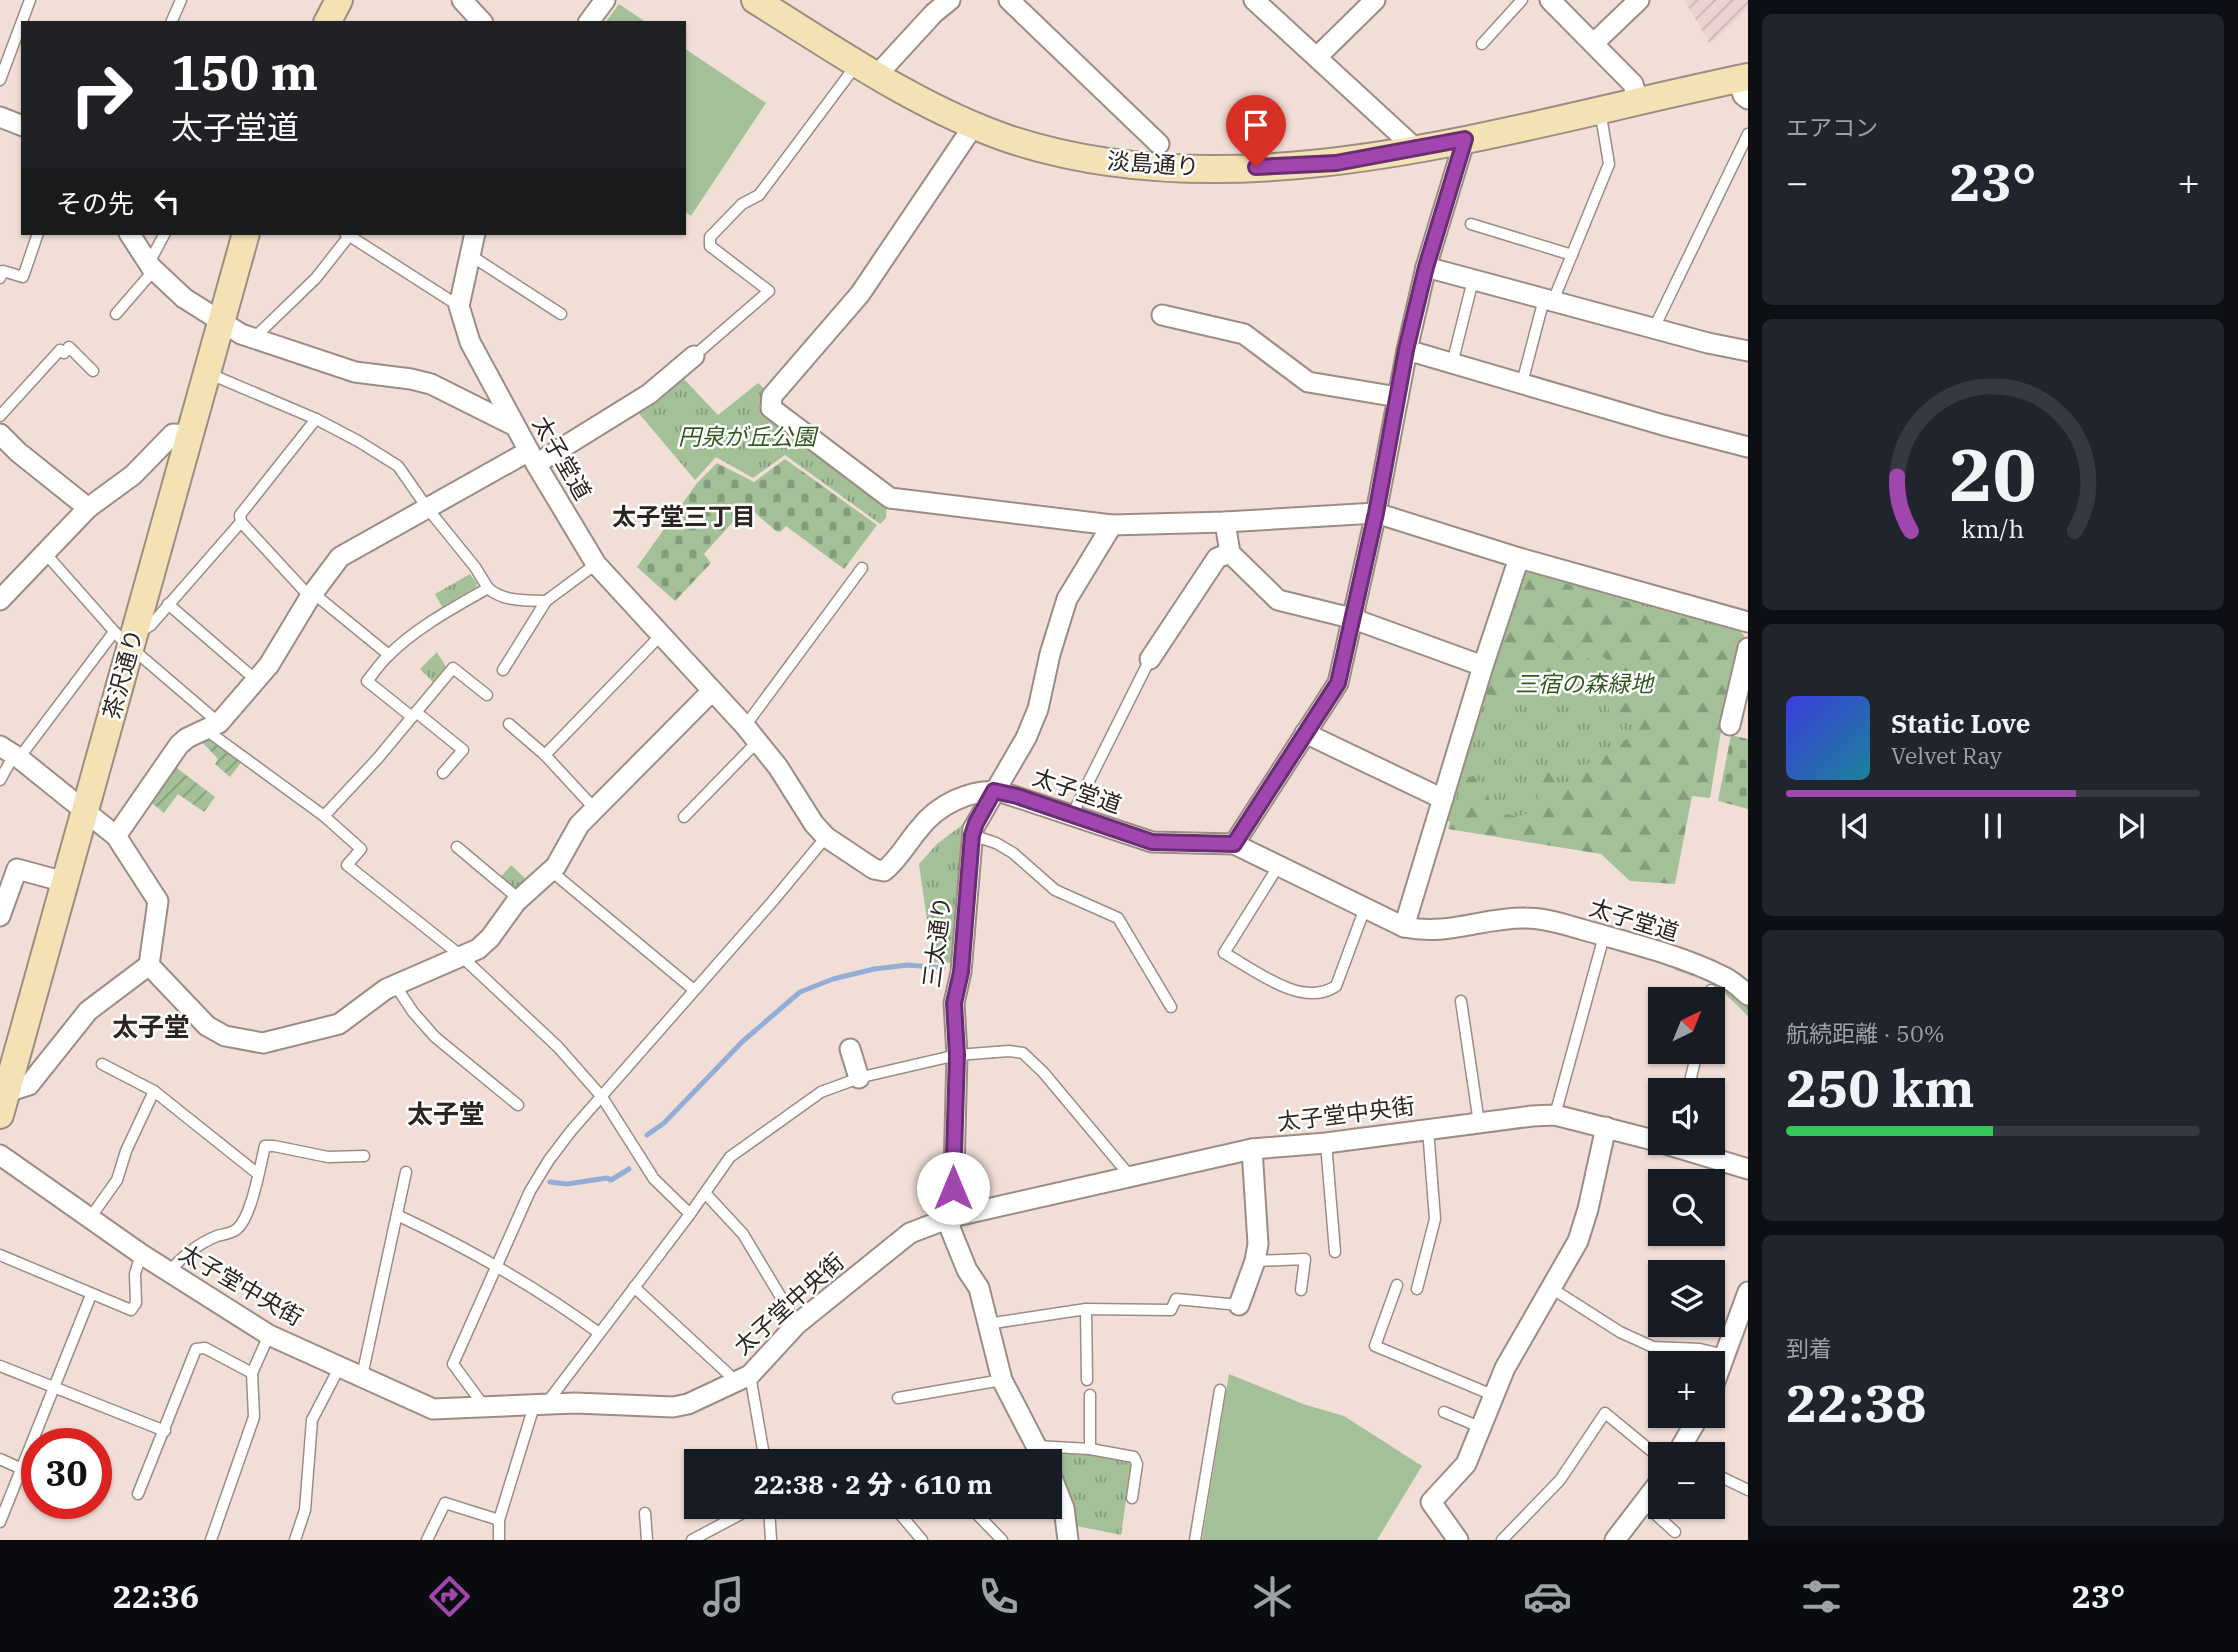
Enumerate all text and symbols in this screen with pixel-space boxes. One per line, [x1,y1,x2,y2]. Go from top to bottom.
text: 150 m [171,40,318,103]
icon: right [56,49,147,140]
pin [1226,95,1286,167]
text: 太子堂道 [171,106,299,148]
icon: arrive [1237,106,1275,144]
text: エアコン [1786,112,1878,142]
street label: 淡島通り [1106,145,1200,181]
text: 23° [1950,148,2036,215]
text: − [1786,157,1809,206]
text: + [2177,157,2200,206]
icon: left [148,182,186,220]
text: その先 [56,186,134,220]
street label: 太子堂道 [527,410,599,505]
park label: 円泉が丘公園 [678,421,819,451]
text: 20 [1949,426,2037,521]
district label: 太子堂三丁目 [612,500,756,532]
text: km/h [1961,512,2025,545]
street label: 茶沢通り [96,625,148,722]
park label: 三宿の森緑地 [1515,668,1655,698]
text: Static Love [1891,706,2030,740]
text: Velvet Ray [1891,740,2002,770]
street label: 太子堂道 [1029,761,1126,819]
icon: previous [1836,807,1874,845]
icon: pause [1974,807,2012,845]
icon: next [2112,807,2150,845]
street label: 太子堂道 [1586,891,1683,947]
street label: 三太通り [916,894,957,989]
north arrow [1648,987,1726,1064]
map controls [1648,987,1725,1519]
district label: 太子堂 [112,1009,190,1043]
text: 航続距離 · 50% [1786,1018,1945,1048]
text: 250 km [1786,1054,1975,1121]
button: sound [1648,1078,1725,1155]
street label: 太子堂中央街 [1276,1090,1416,1136]
district label: 太子堂 [407,1096,485,1130]
position arrow [916,1151,990,1225]
button: search [1648,1169,1725,1246]
street label: 太子堂中央街 [174,1237,309,1332]
street label: 太子堂中央街 [727,1246,850,1361]
button: layers [1648,1260,1725,1337]
text: 到着 [1786,1333,1832,1363]
button: + [1648,1351,1725,1428]
text: 22:38 [1786,1369,1927,1436]
speed limit sign: 30 [21,1428,112,1519]
button: − [1648,1442,1725,1519]
text: 22:38 · 2 分 · 610 m [754,1467,992,1501]
icon: directions [425,1572,474,1621]
icon: music [699,1572,748,1621]
icon: phone [974,1572,1023,1621]
icon: climate [1248,1572,1297,1621]
icon: car [1523,1572,1572,1621]
icon: filters [1797,1572,1846,1621]
text: 22:36 [113,1575,199,1617]
text: 23° [2072,1575,2125,1617]

